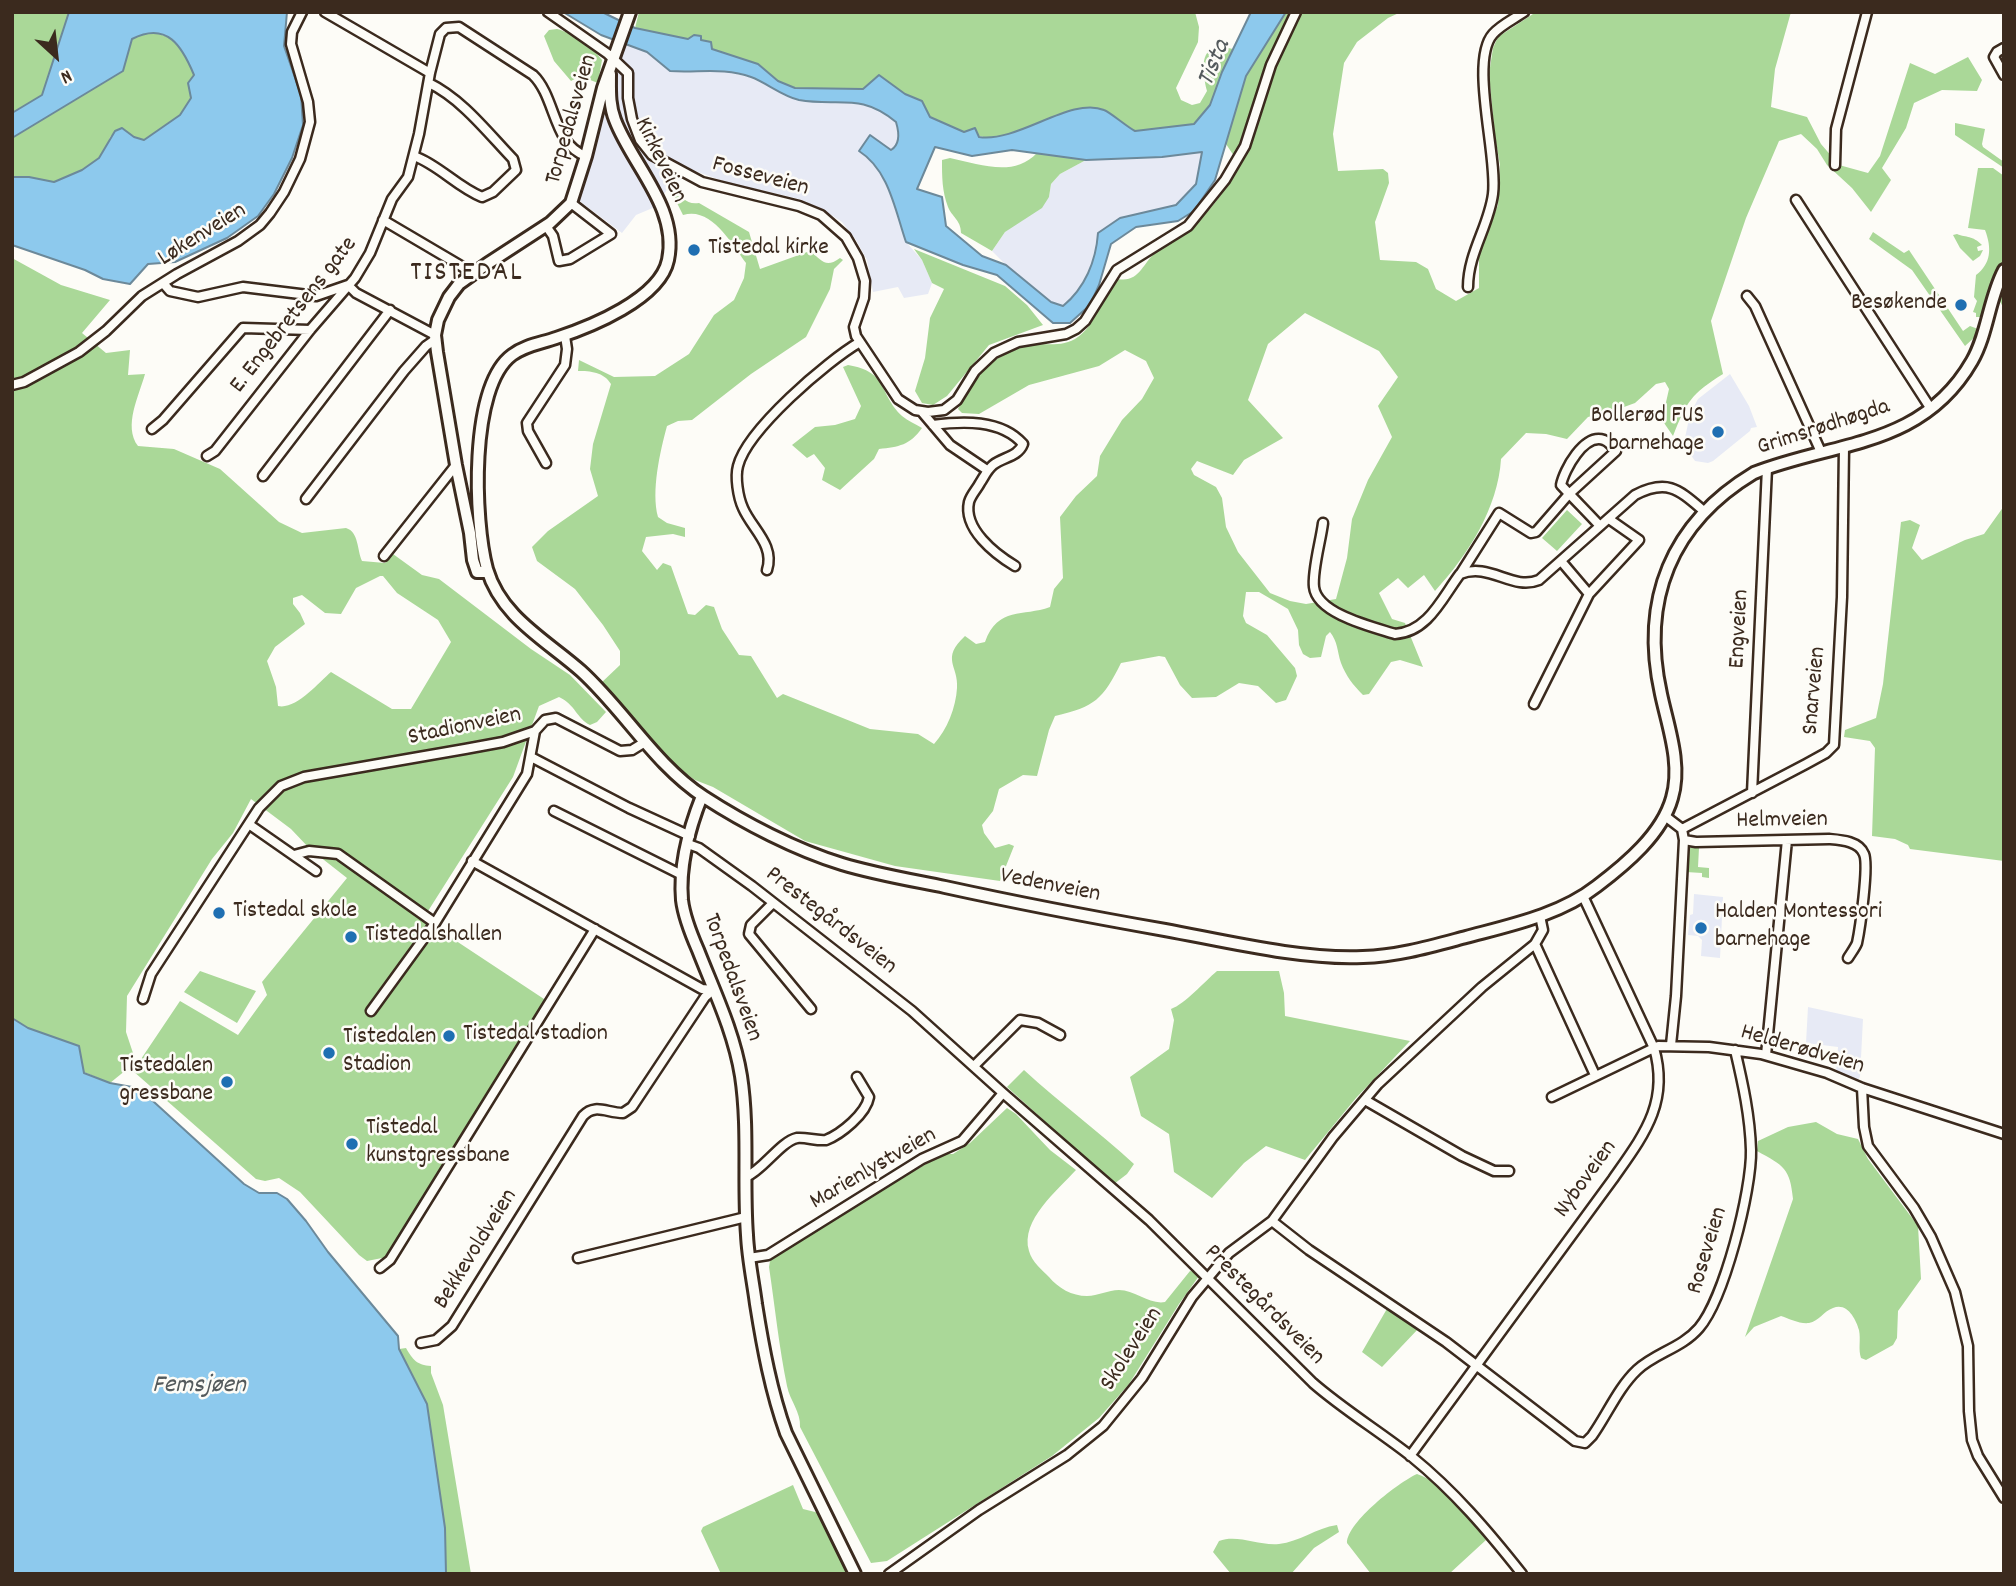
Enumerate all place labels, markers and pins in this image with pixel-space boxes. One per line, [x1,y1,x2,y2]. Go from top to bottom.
place label: Tistedal kirke [708,236,829,264]
marker: Tistedal kirke [686,242,702,258]
place label: Besøkende [1851,291,1947,319]
marker: Besøkende [1953,297,1969,313]
place label: Bollerød FUS barnehage [1591,404,1704,460]
marker: Bollerød FUS barnehage [1710,424,1726,440]
place label: Tistedal skole [233,899,357,927]
place label: Halden Montessori barnehage [1715,900,1882,956]
marker: Tistedal skole [211,905,227,921]
marker: Halden Montessori barnehage [1693,920,1709,936]
place label: Tistedalshallen [365,923,502,951]
marker: Tistedalshallen [343,929,359,945]
place label: Tistedal stadion [463,1022,608,1050]
place label: Tistedalen Stadion [343,1025,436,1081]
marker: Tistedal stadion [441,1028,457,1044]
marker: Tistedalen Stadion [321,1045,337,1061]
place label: Tistedalen gressbane [120,1054,213,1110]
marker: Tistedalen gressbane [219,1074,235,1090]
place label: Tistedal kunstgressbane [366,1116,510,1172]
marker: Tistedal kunstgressbane [344,1136,360,1152]

